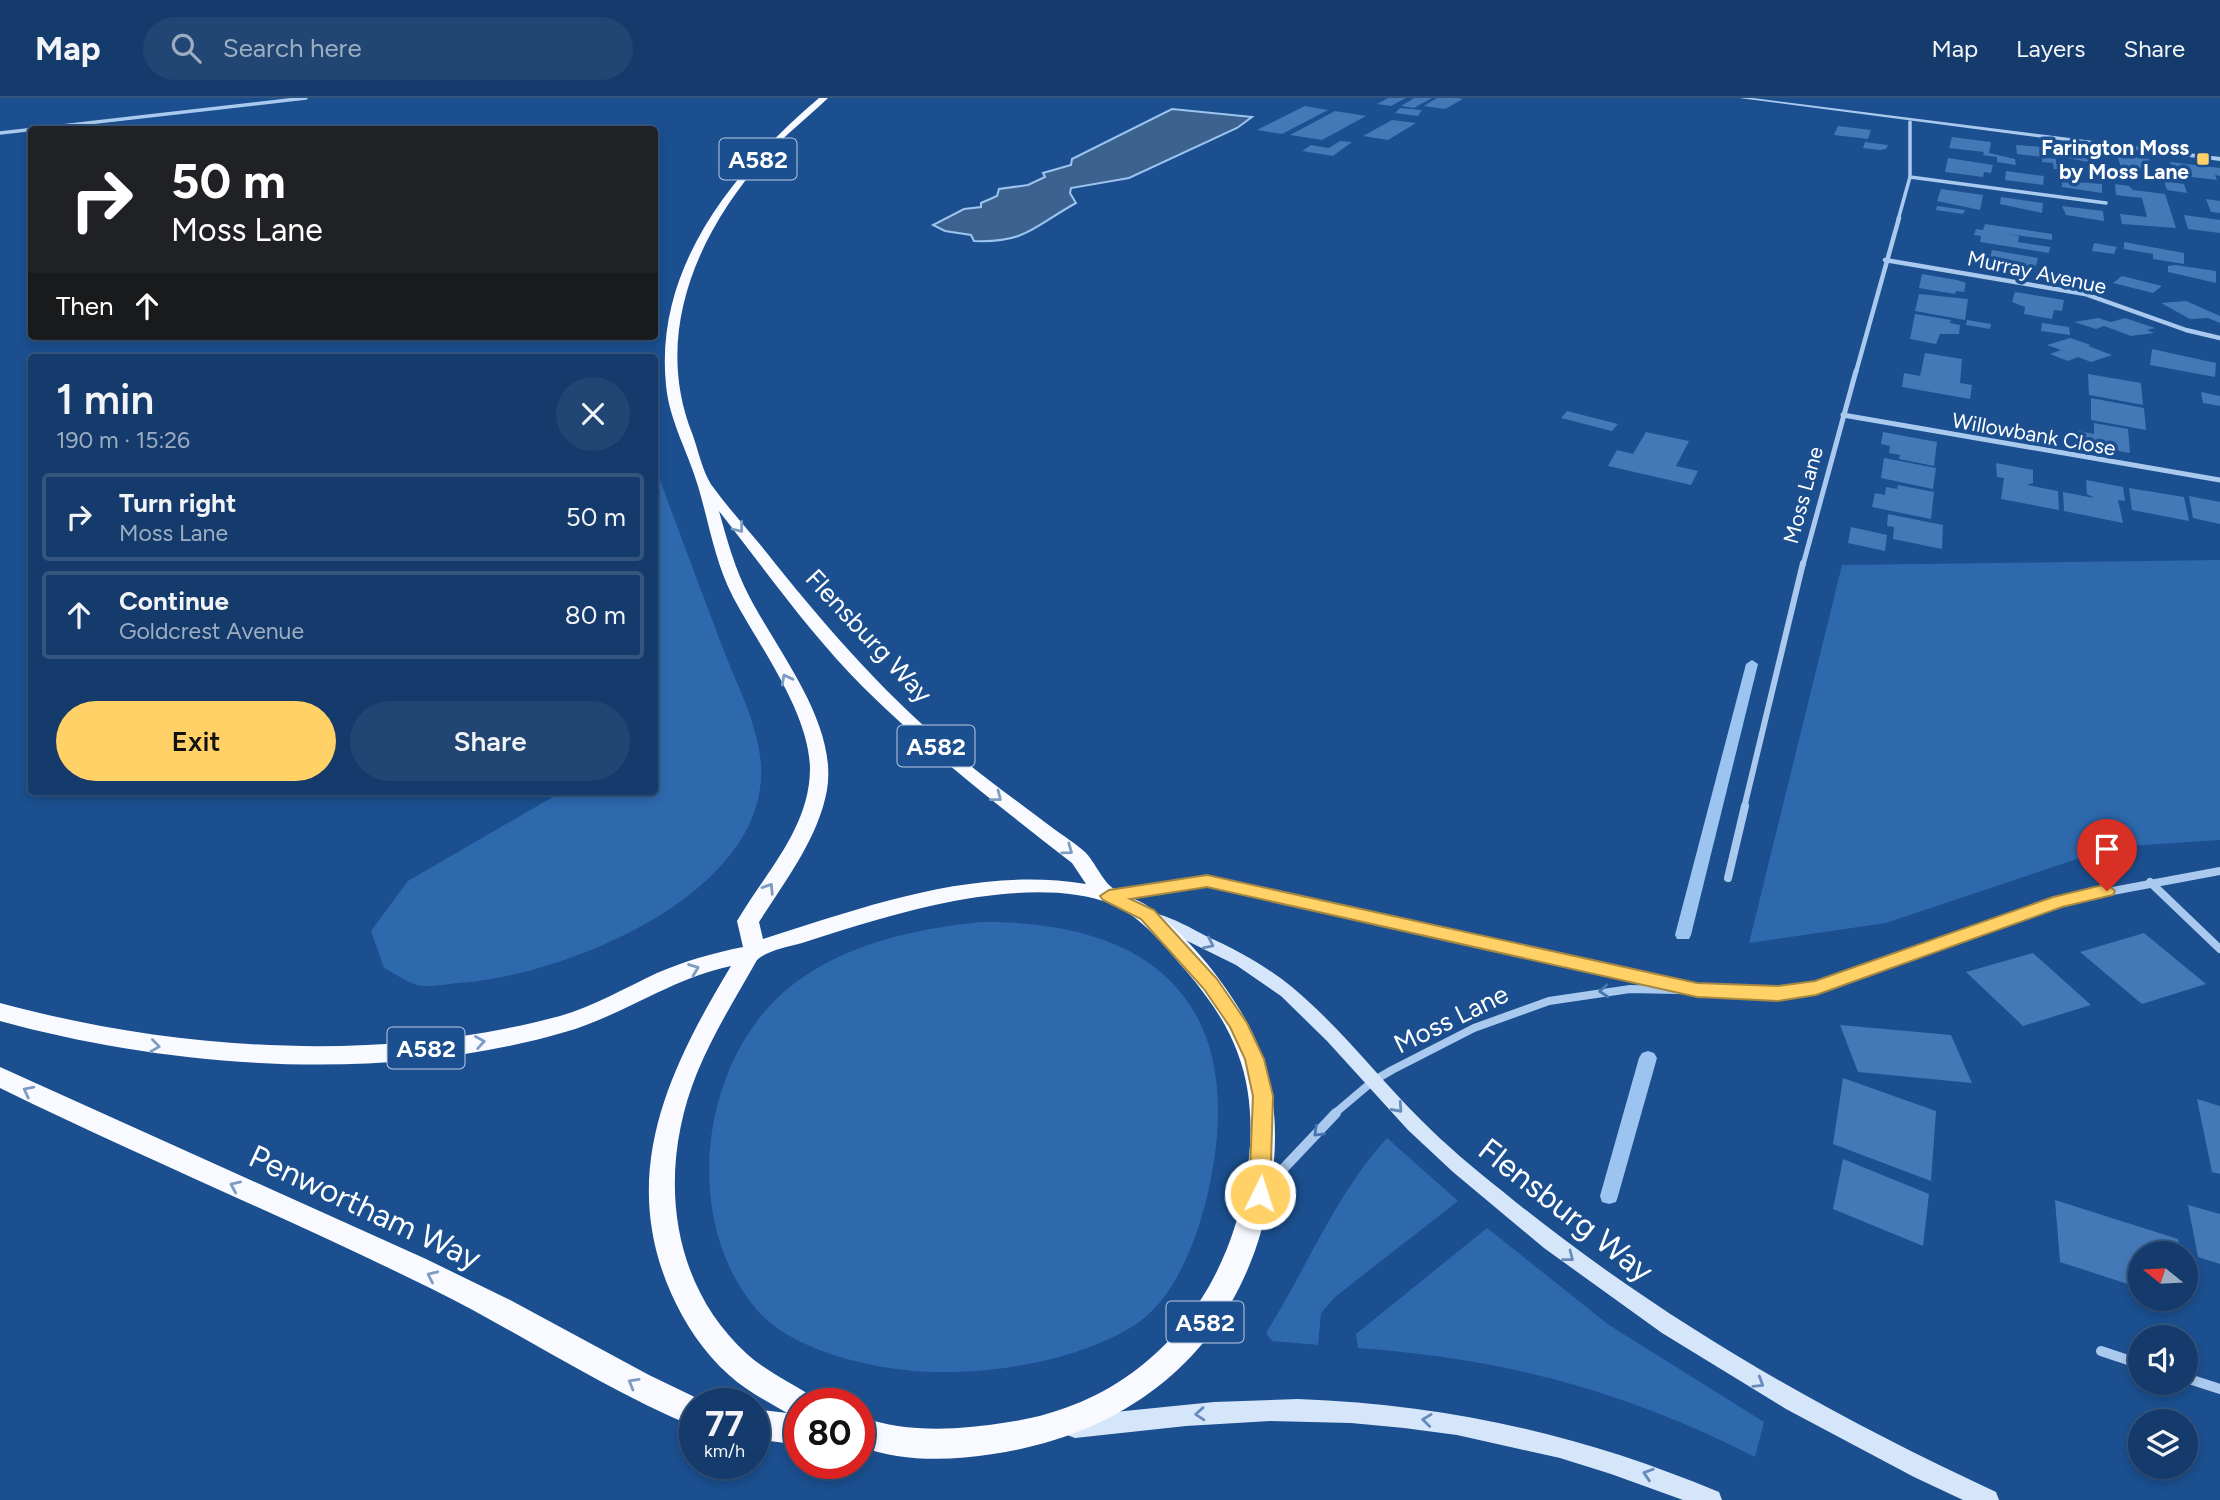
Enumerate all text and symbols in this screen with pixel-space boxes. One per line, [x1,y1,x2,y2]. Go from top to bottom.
search box [143,17,633,80]
text: Map [35,29,101,68]
icon: search [167,29,205,67]
text: Search here [223,32,362,64]
text: Map [1931,34,1978,63]
text: Layers [2016,34,2085,63]
text: Share [2123,34,2185,63]
place label: Farington Moss by Moss Lane [2041,135,2189,184]
road number: A582 [720,138,796,180]
text: 50 m [171,151,286,210]
marker: Farington Moss by Moss Lane [2195,151,2211,167]
icon: right [56,154,147,245]
text: Moss Lane [171,211,323,249]
street label: Murray Avenue [1965,245,2109,299]
icon: ahead [128,287,166,325]
text: Then [56,290,114,322]
text: 1 min [56,374,154,425]
button: close [556,377,630,451]
street label: Willowbank Close [1950,407,2118,461]
text: 190 m · 15:26 [56,426,190,454]
street label: Moss Lane [1778,444,1828,546]
text: Turn right [119,487,236,519]
icon: right [60,498,98,536]
text: 50 m [566,501,626,533]
text: Moss Lane [119,519,228,547]
one-way arrow [731,521,744,533]
street label: Flensburg Way [799,562,939,710]
text: Continue [119,585,229,617]
icon: ahead [60,596,98,634]
text: 80 m [565,599,626,631]
text: Goldcrest Avenue [119,617,304,645]
one-way arrow [780,674,794,686]
button: Exit [56,701,336,781]
button: Share [350,701,630,781]
road number: A582 [898,726,974,766]
one-way arrow [989,789,1002,802]
pin [2077,819,2137,891]
icon: arrive [2088,830,2126,868]
one-way arrow [1060,842,1073,854]
one-way arrow [761,883,773,896]
one-way arrow [1202,936,1214,950]
one-way arrow [687,963,699,977]
street label: Moss Lane [1389,978,1513,1060]
one-way arrow [1598,983,1609,998]
road number: A582 [388,1028,464,1068]
one-way arrow [474,1035,486,1050]
one-way arrow [149,1038,161,1053]
one-way arrow [23,1086,35,1100]
one-way arrow [1390,1099,1402,1112]
one-way arrow [1313,1123,1326,1136]
street label: Flensburg Way [1471,1130,1661,1290]
street label: Penwortham Way [243,1137,487,1277]
position arrow [1223,1157,1297,1231]
one-way arrow [230,1180,242,1194]
north arrow [2128,1241,2198,1311]
map controls [2128,1241,2198,1479]
one-way arrow [1561,1249,1574,1261]
one-way arrow [427,1270,439,1284]
road number: A582 [1166,1302,1244,1342]
button: sound [2128,1325,2198,1395]
one-way arrow [1751,1374,1764,1387]
one-way arrow [628,1378,641,1391]
speed limit sign: 80 [784,1388,875,1479]
text: 77 [705,1403,744,1445]
one-way arrow [1195,1406,1206,1421]
button: layers [2128,1409,2198,1479]
one-way arrow [1421,1412,1433,1427]
text: km/h [704,1440,745,1462]
one-way arrow [1642,1468,1654,1482]

